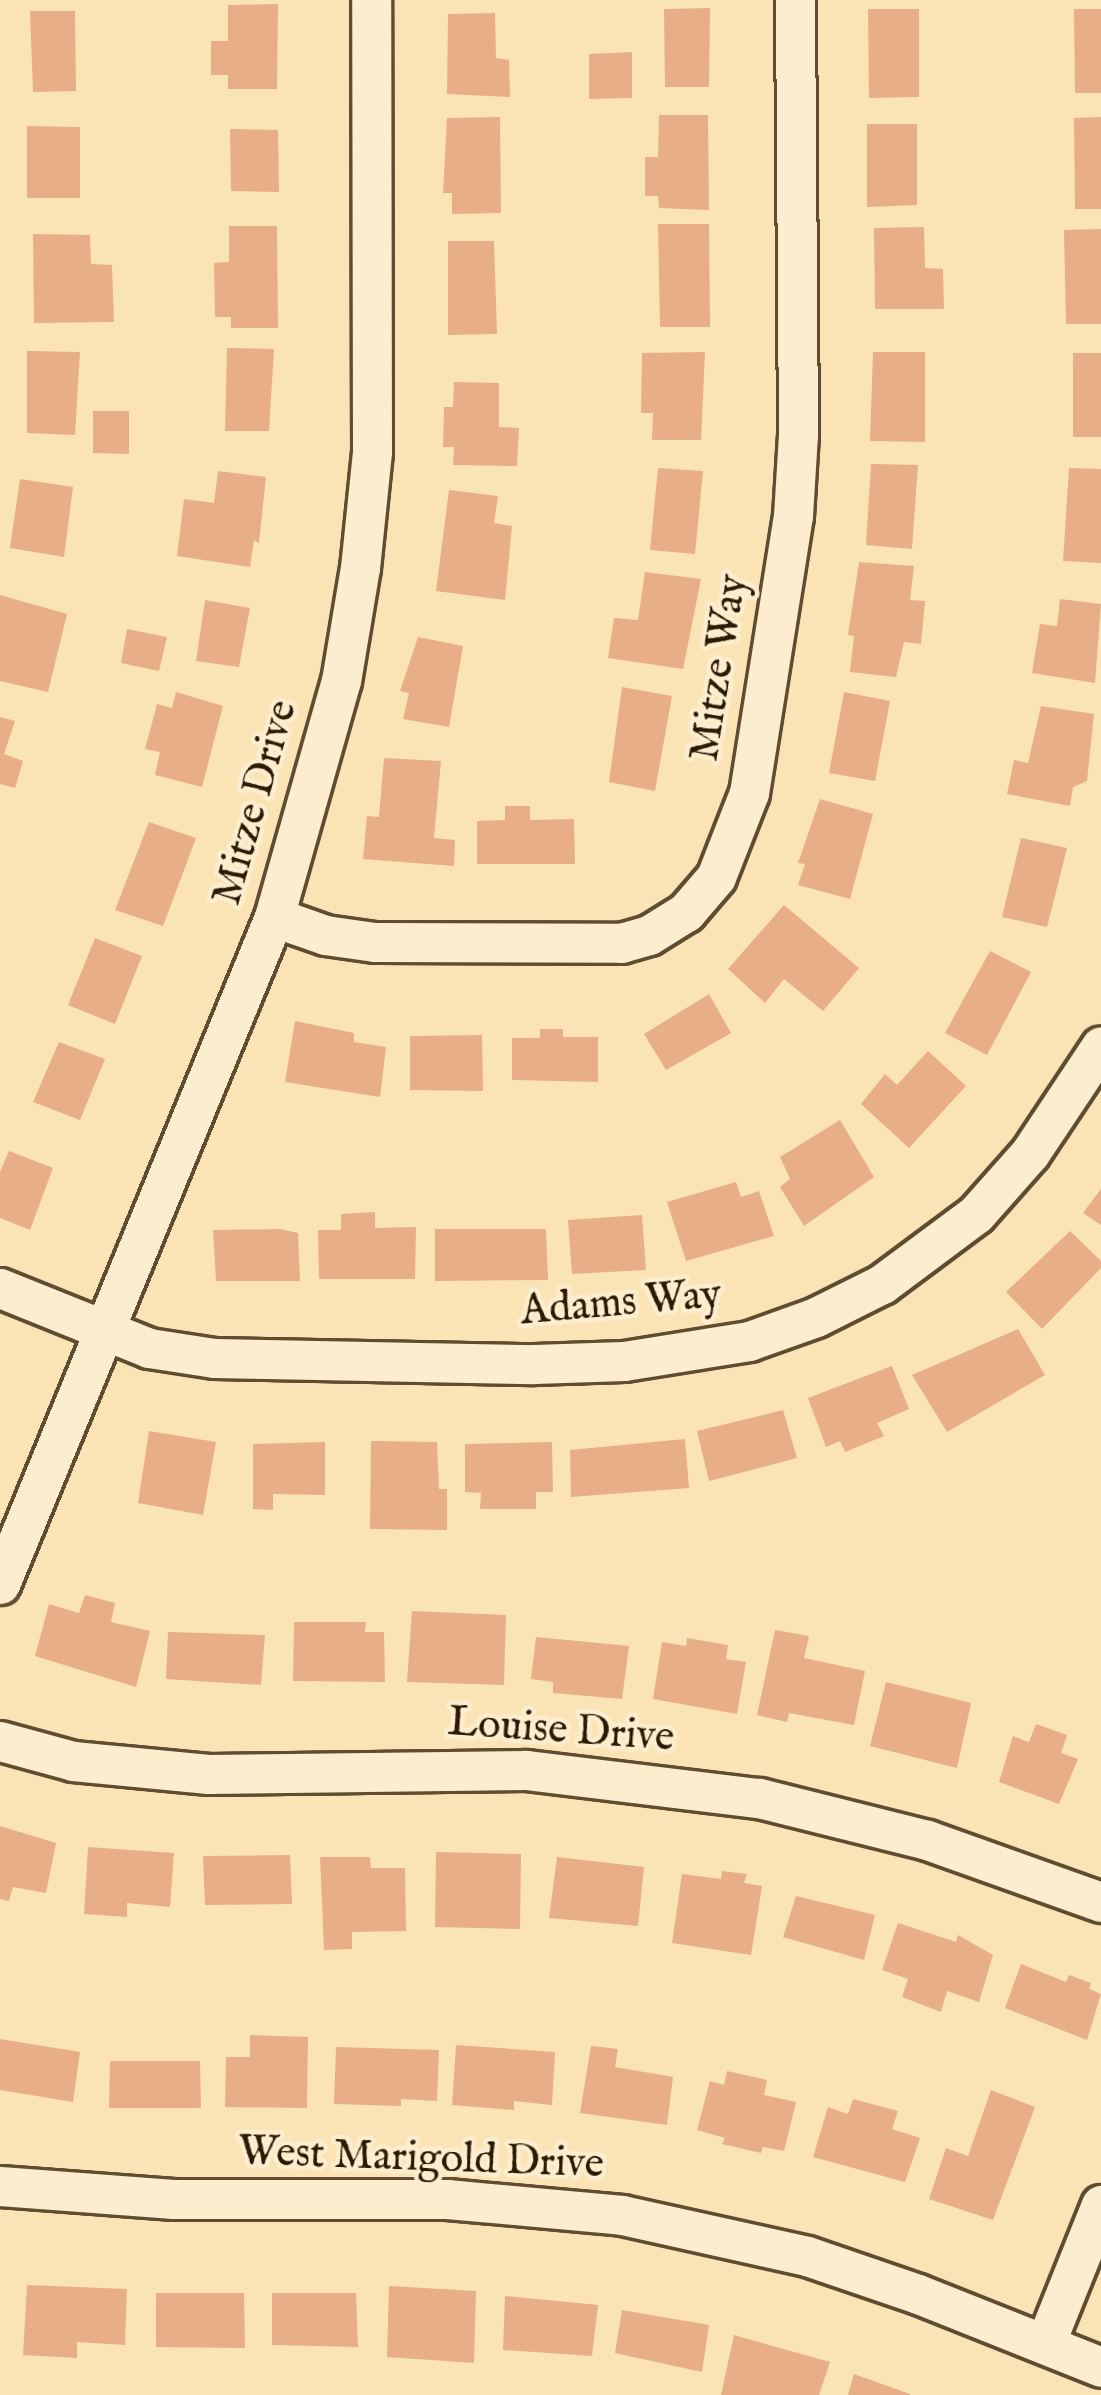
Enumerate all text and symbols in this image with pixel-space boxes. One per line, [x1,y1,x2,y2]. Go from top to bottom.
street label: Mitze Way [680,571,760,765]
street label: Mitze Drive [203,695,309,911]
street label: Adams Way [519,1270,723,1338]
street label: Louise Drive [446,1698,676,1764]
street label: West Marigold Drive [237,2127,605,2191]

